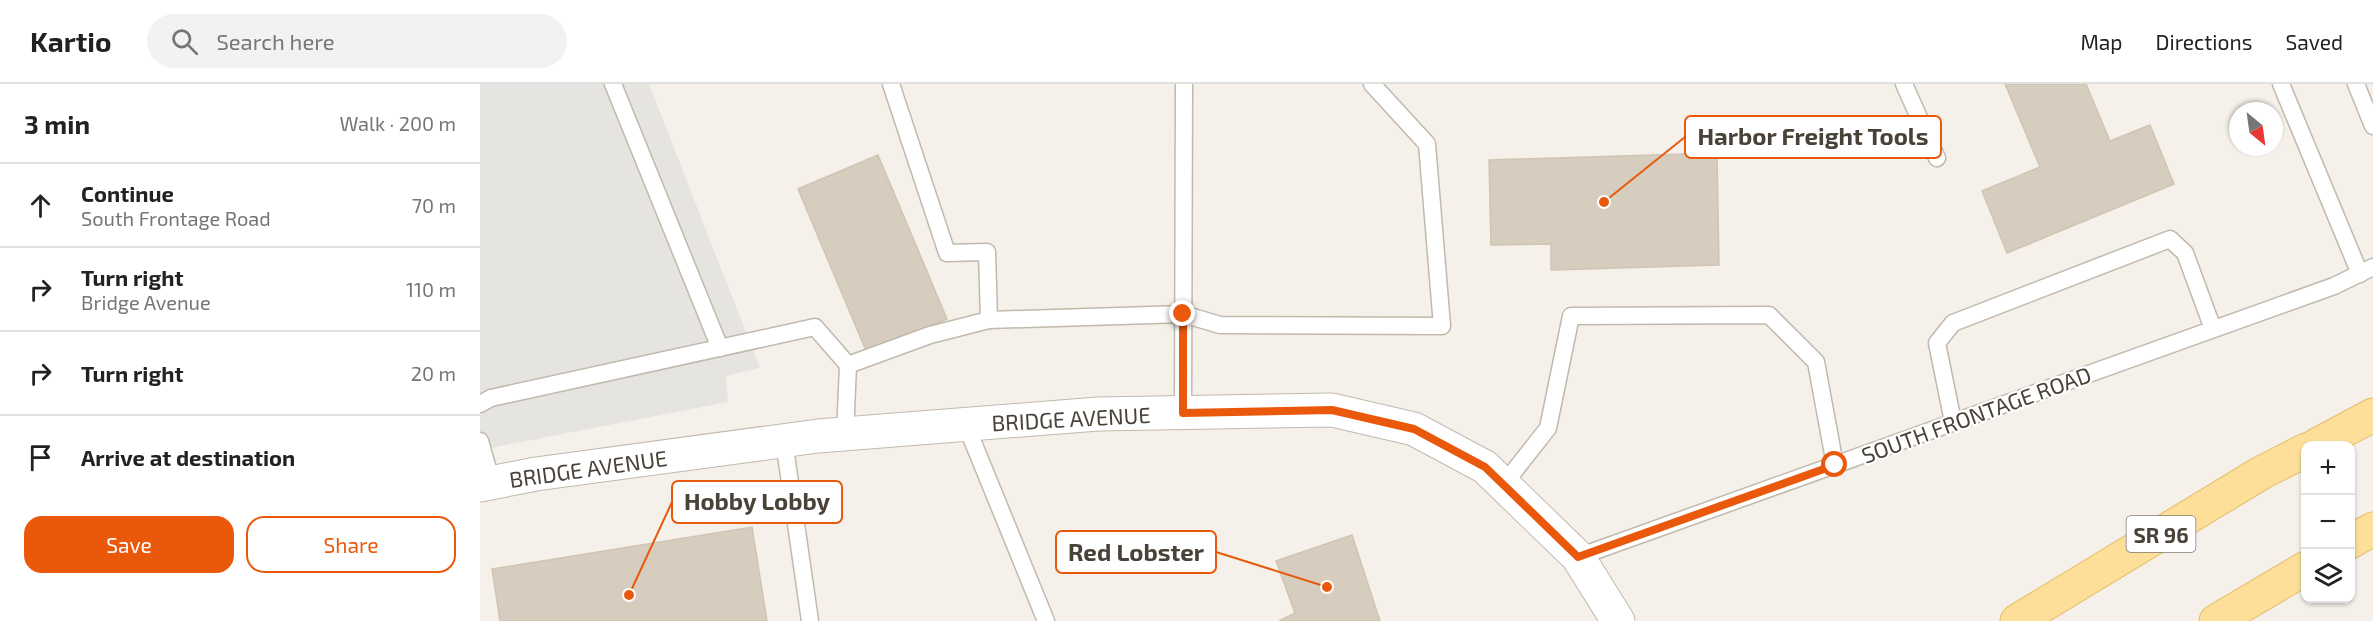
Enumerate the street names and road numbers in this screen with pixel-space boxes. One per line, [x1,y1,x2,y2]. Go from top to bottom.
street label: SOUTH FRONTAGE ROAD [1858,360,2094,468]
street label: BRIDGE AVENUE [991,401,1151,435]
street label: BRIDGE AVENUE [507,444,669,492]
road number: SR 96 [2126,516,2196,552]

